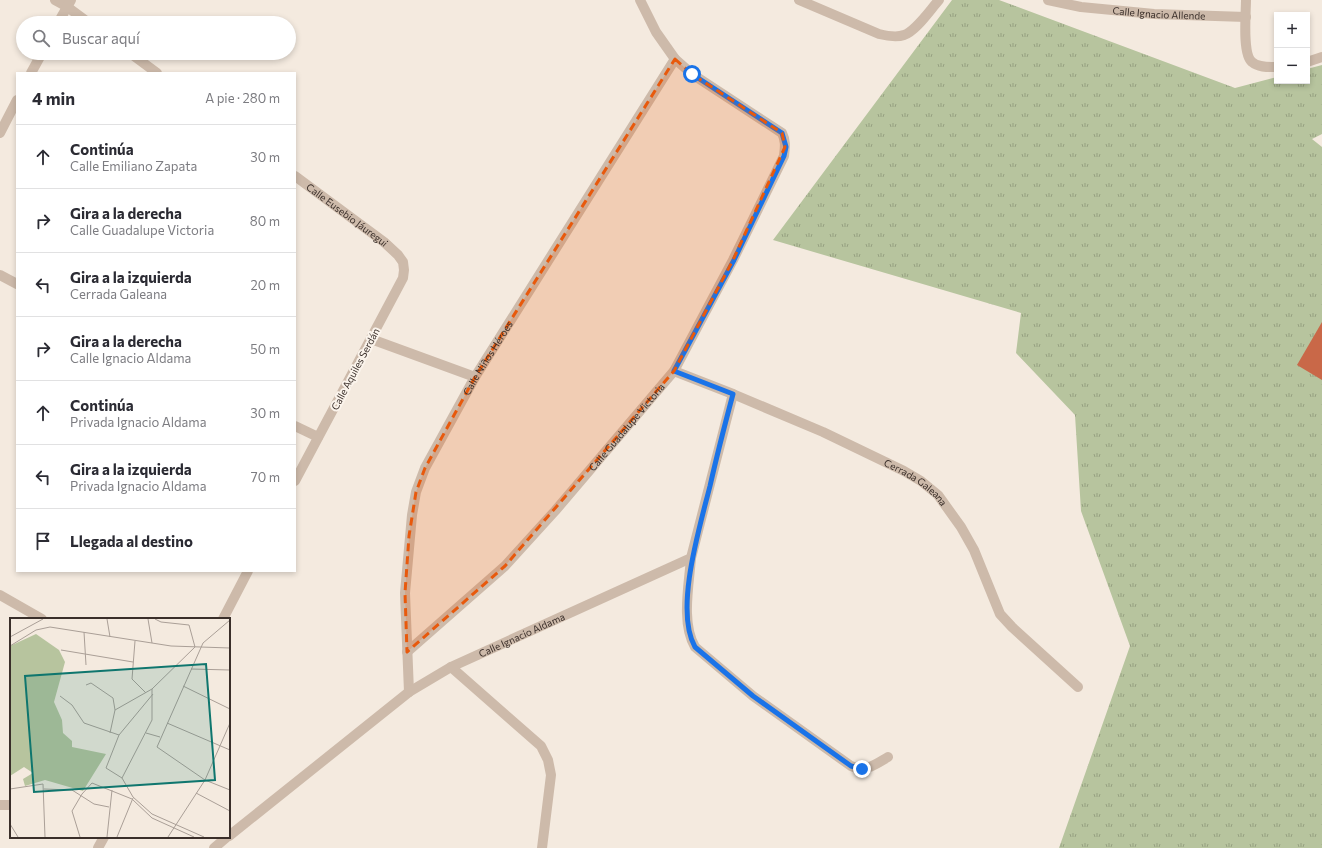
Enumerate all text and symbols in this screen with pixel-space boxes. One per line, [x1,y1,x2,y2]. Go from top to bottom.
street label: Calle Ignacio Allende [1112,4,1206,22]
map controls [1274,12,1310,84]
button: + [1274,12,1310,48]
search box [16,16,296,60]
icon: search [30,27,52,49]
text: Buscar aquí [62,29,140,47]
button: − [1274,48,1310,84]
route start [683,65,701,83]
text: 4 min [32,88,75,109]
text: A pie · 280 m [205,90,280,106]
text: Continúa [70,140,134,158]
icon: ahead [32,146,54,168]
text: 30 m [250,149,280,165]
text: Calle Emiliano Zapata [70,158,197,174]
street label: Calle Eusebio Jáuregui [304,181,391,249]
text: Gira a la derecha [70,204,182,222]
icon: right [32,210,54,232]
text: 80 m [250,213,280,229]
text: Calle Guadalupe Victoria [70,222,214,238]
text: Gira a la izquierda [70,268,192,286]
icon: left [32,274,54,296]
text: 20 m [251,277,280,293]
text: Cerrada Galeana [70,286,167,302]
street label: Calle Niños Héroes [460,318,515,397]
street label: Calle Aquiles Serdán [328,326,382,412]
text: Gira a la derecha [70,332,182,350]
icon: right [32,338,54,360]
text: 50 m [250,341,280,357]
text: Calle Ignacio Aldama [70,350,191,366]
street label: Calle Guadalupe Victoria [586,381,667,473]
text: Continúa [70,396,134,414]
icon: ahead [32,402,54,424]
text: 30 m [250,405,280,421]
text: Privada Ignacio Aldama [70,414,207,430]
street label: Cerrada Galeana [882,456,950,508]
text: Gira a la izquierda [70,460,192,478]
icon: left [32,466,54,488]
text: 70 m [251,469,280,485]
text: Privada Ignacio Aldama [70,478,207,494]
icon: arrive [32,530,54,552]
text: Llegada al destino [70,532,193,550]
street label: Calle Ignacio Aldama [477,610,567,660]
inset map [10,618,230,838]
route end [853,760,871,778]

